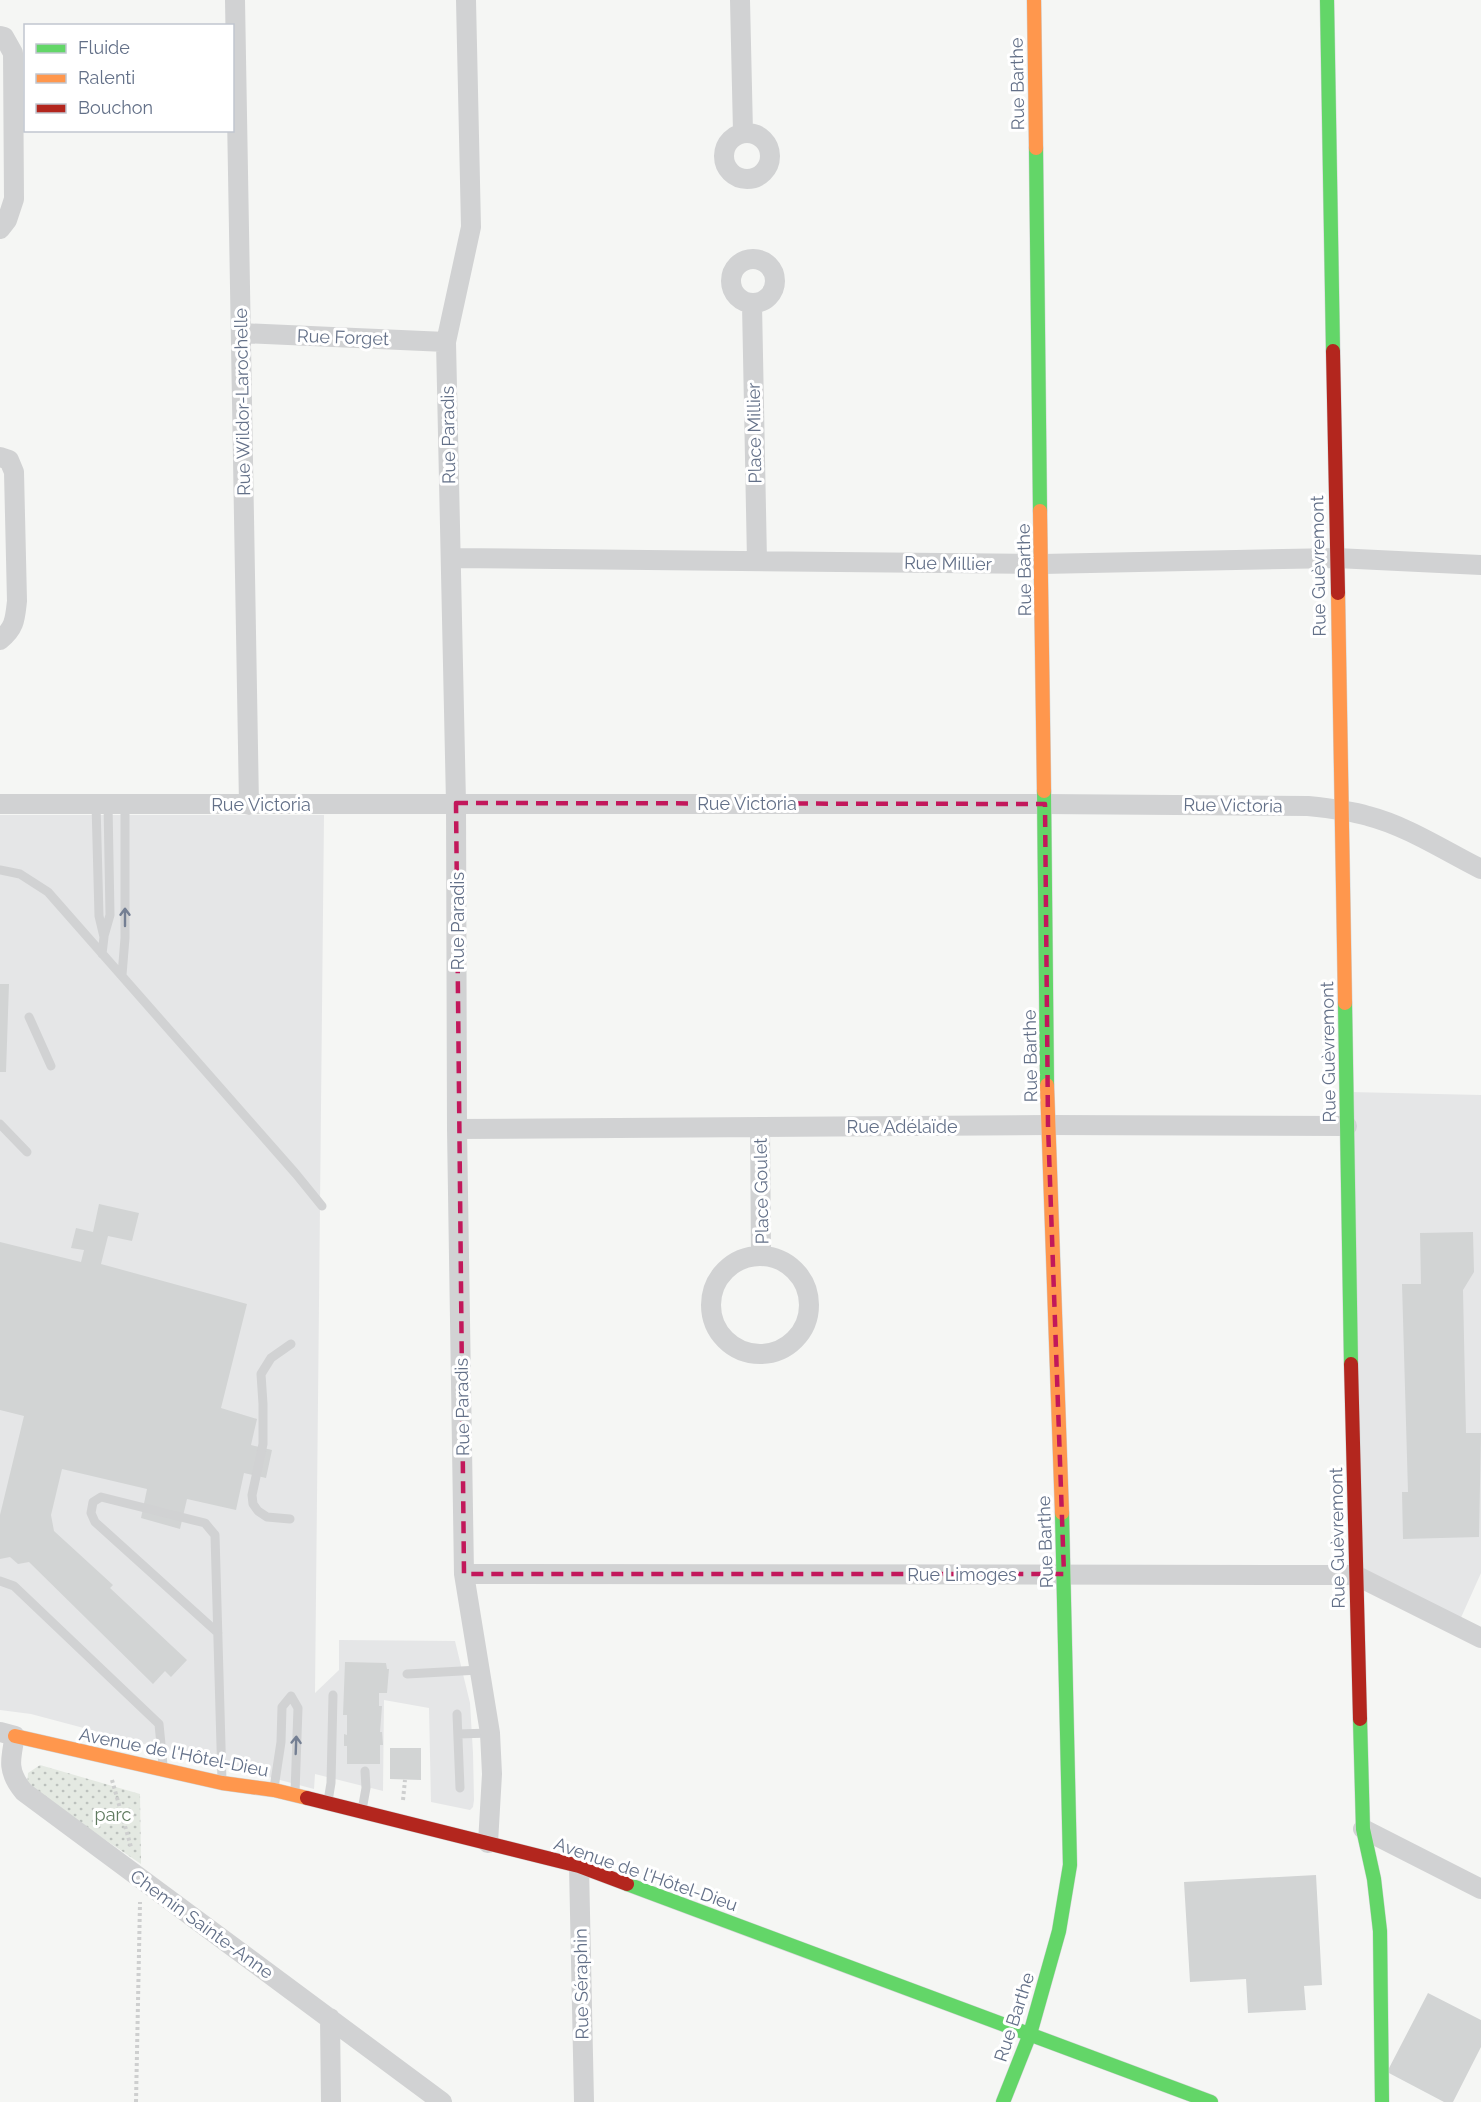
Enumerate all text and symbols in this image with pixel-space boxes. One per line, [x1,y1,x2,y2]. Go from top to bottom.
legend [24,24,234,132]
text: Fluide [78,37,130,58]
street label: Rue Barthe [1006,37,1028,131]
text: Ralenti [78,67,135,88]
text: Bouchon [78,97,153,118]
street label: Rue Wildor-Larochelle [230,307,254,496]
street label: Rue Forget [297,325,389,349]
street label: Place Millier [743,382,765,484]
street label: Rue Paradis [437,385,459,484]
street label: Rue Guèvremont [1306,495,1330,637]
street label: Rue Barthe [1013,523,1035,617]
street label: Rue Millier [904,552,993,574]
street label: Rue Victoria [697,793,797,814]
street label: Rue Victoria [211,794,311,815]
street label: Rue Victoria [1183,794,1283,816]
street label: Rue Paradis [447,872,468,970]
one-way arrow [119,908,131,928]
street label: Rue Guèvremont [1316,981,1340,1123]
street label: Rue Barthe [1019,1009,1041,1103]
street label: Rue Adélaïde [847,1116,958,1137]
street label: Place Goulet [750,1138,772,1244]
street label: Rue Paradis [451,1357,473,1456]
street label: Rue Guèvremont [1325,1467,1349,1609]
street label: Rue Barthe [1033,1495,1057,1589]
street label: Rue Limoges [907,1564,1017,1585]
street label: Avenue de l'Hôtel-Dieu [77,1723,271,1781]
one-way arrow [291,1735,302,1755]
park label: parc [95,1804,132,1825]
street label: Avenue de l'Hôtel-Dieu [552,1833,740,1915]
street label: Chemin Sainte-Anne [126,1865,278,1983]
street label: Rue Séraphin [570,1928,592,2040]
street label: Rue Barthe [990,1969,1038,2064]

